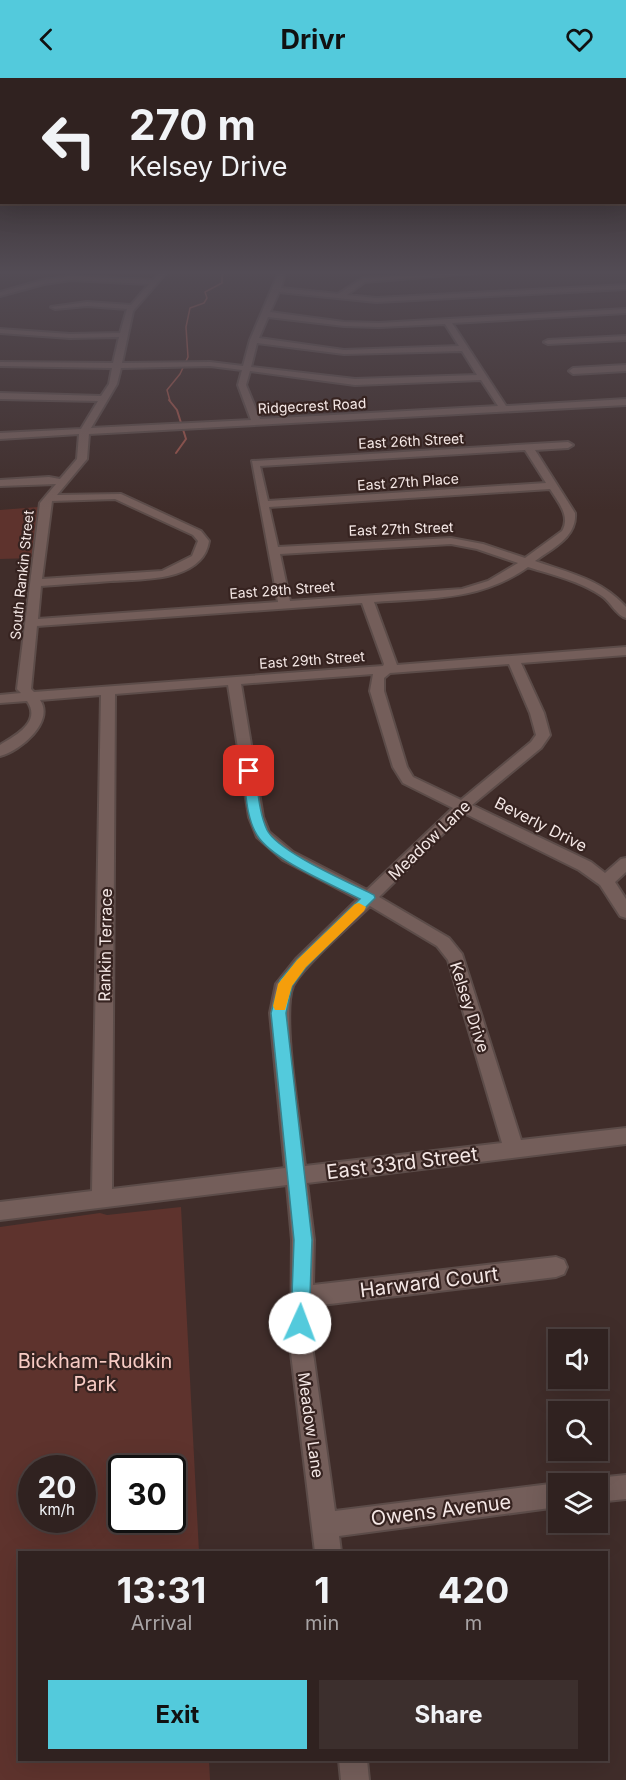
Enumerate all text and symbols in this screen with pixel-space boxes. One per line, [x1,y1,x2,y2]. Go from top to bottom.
icon: back [30,23,63,56]
text: Drivr [280,23,346,56]
icon: heart [563,23,596,56]
text: 270 m [129,99,256,150]
icon: left [30,102,108,180]
text: Kelsey Drive [129,150,288,183]
street label: Ridgecrest Road [257,394,367,417]
street label: East 26th Street [358,429,465,452]
street label: East 27th Place [357,469,459,494]
street label: South Rankin Street [6,509,37,641]
street label: East 27th Street [348,518,454,539]
street label: East 28th Street [229,577,336,602]
street label: East 29th Street [259,647,366,672]
pin [223,745,274,796]
icon: arrive [232,754,265,787]
street label: Beverly Drive [491,792,591,856]
street label: Meadow Lane [384,796,474,884]
street label: Rankin Terrace [94,888,116,1002]
street label: Kelsey Drive [446,959,494,1055]
street label: East 33rd Street [325,1142,479,1184]
street label: Harward Court [358,1262,500,1302]
position arrow [268,1291,332,1355]
map controls [548,1329,608,1533]
button: sound [548,1329,608,1389]
park label: Bickham-Rudkin Park [18,1349,172,1396]
street label: Meadow Lane [294,1371,328,1479]
button: search [548,1401,608,1461]
speed limit sign: 30 [108,1455,186,1533]
text: 20 [37,1469,77,1505]
button: layers [548,1473,608,1533]
street label: Owens Avenue [369,1489,513,1531]
text: km/h [39,1500,75,1519]
text: 13:31 [117,1568,206,1612]
text: 1 [314,1568,330,1612]
text: 420 [438,1568,509,1612]
text: Arrival [131,1611,192,1635]
text: min [305,1611,339,1635]
text: m [465,1611,482,1635]
button: Exit [48,1680,307,1749]
button: Share [319,1680,578,1749]

